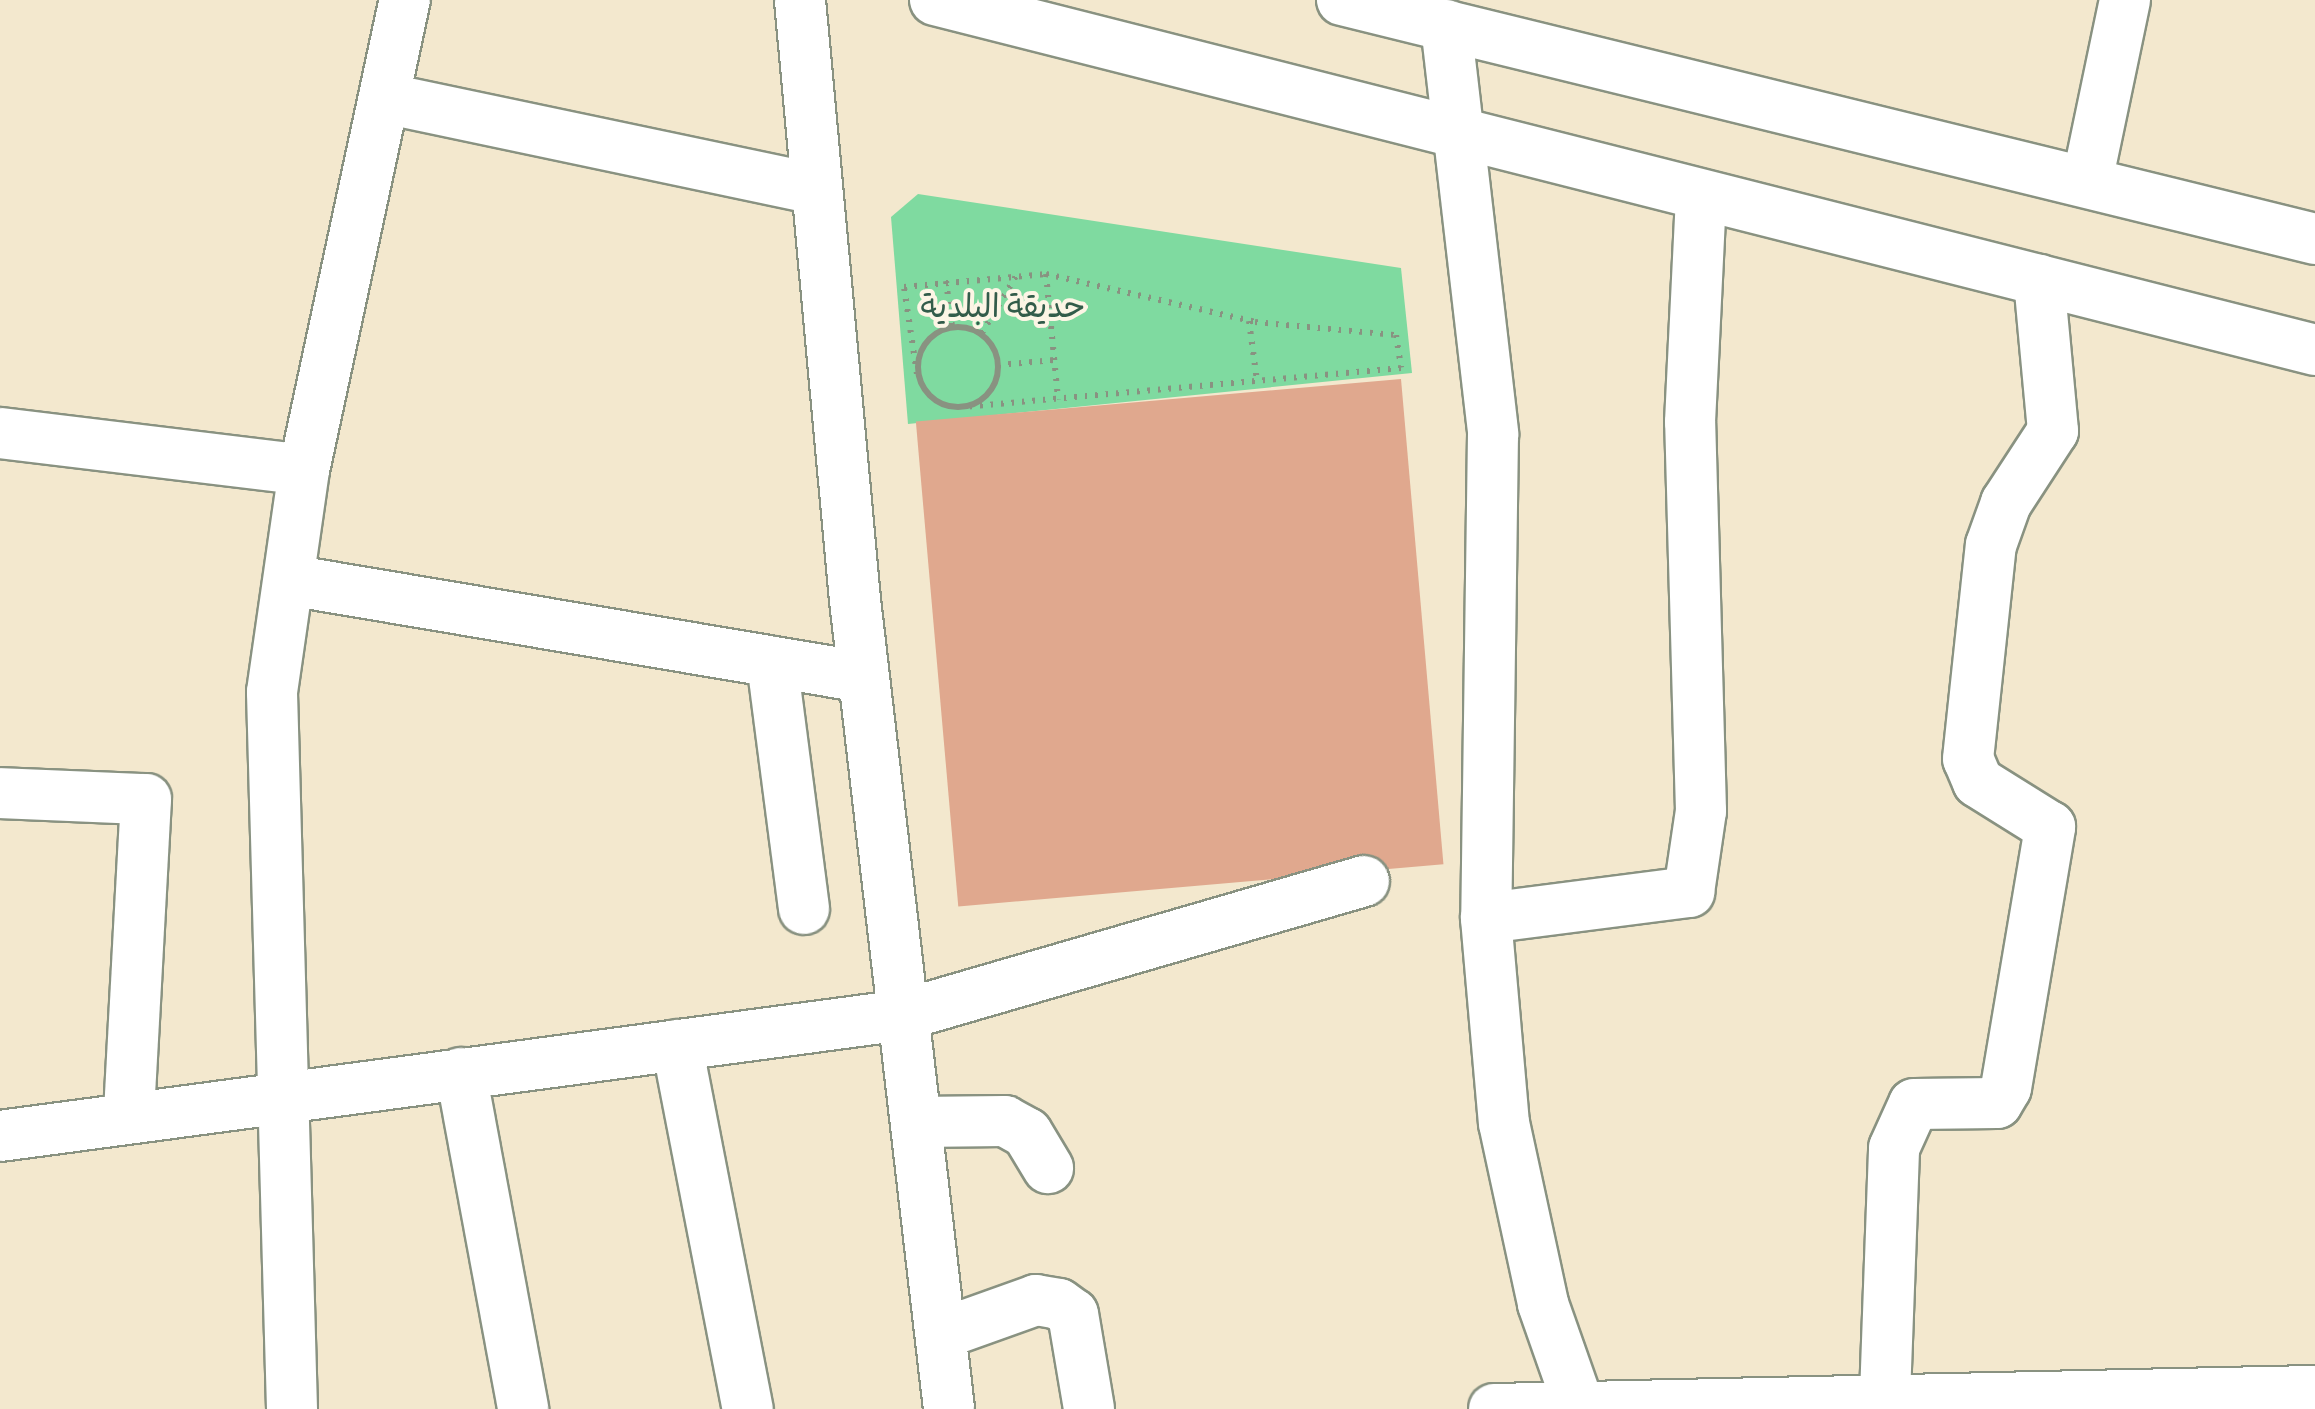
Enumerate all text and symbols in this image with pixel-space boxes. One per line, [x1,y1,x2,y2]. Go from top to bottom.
park label: حديقة البلدية [921,292,1085,330]

